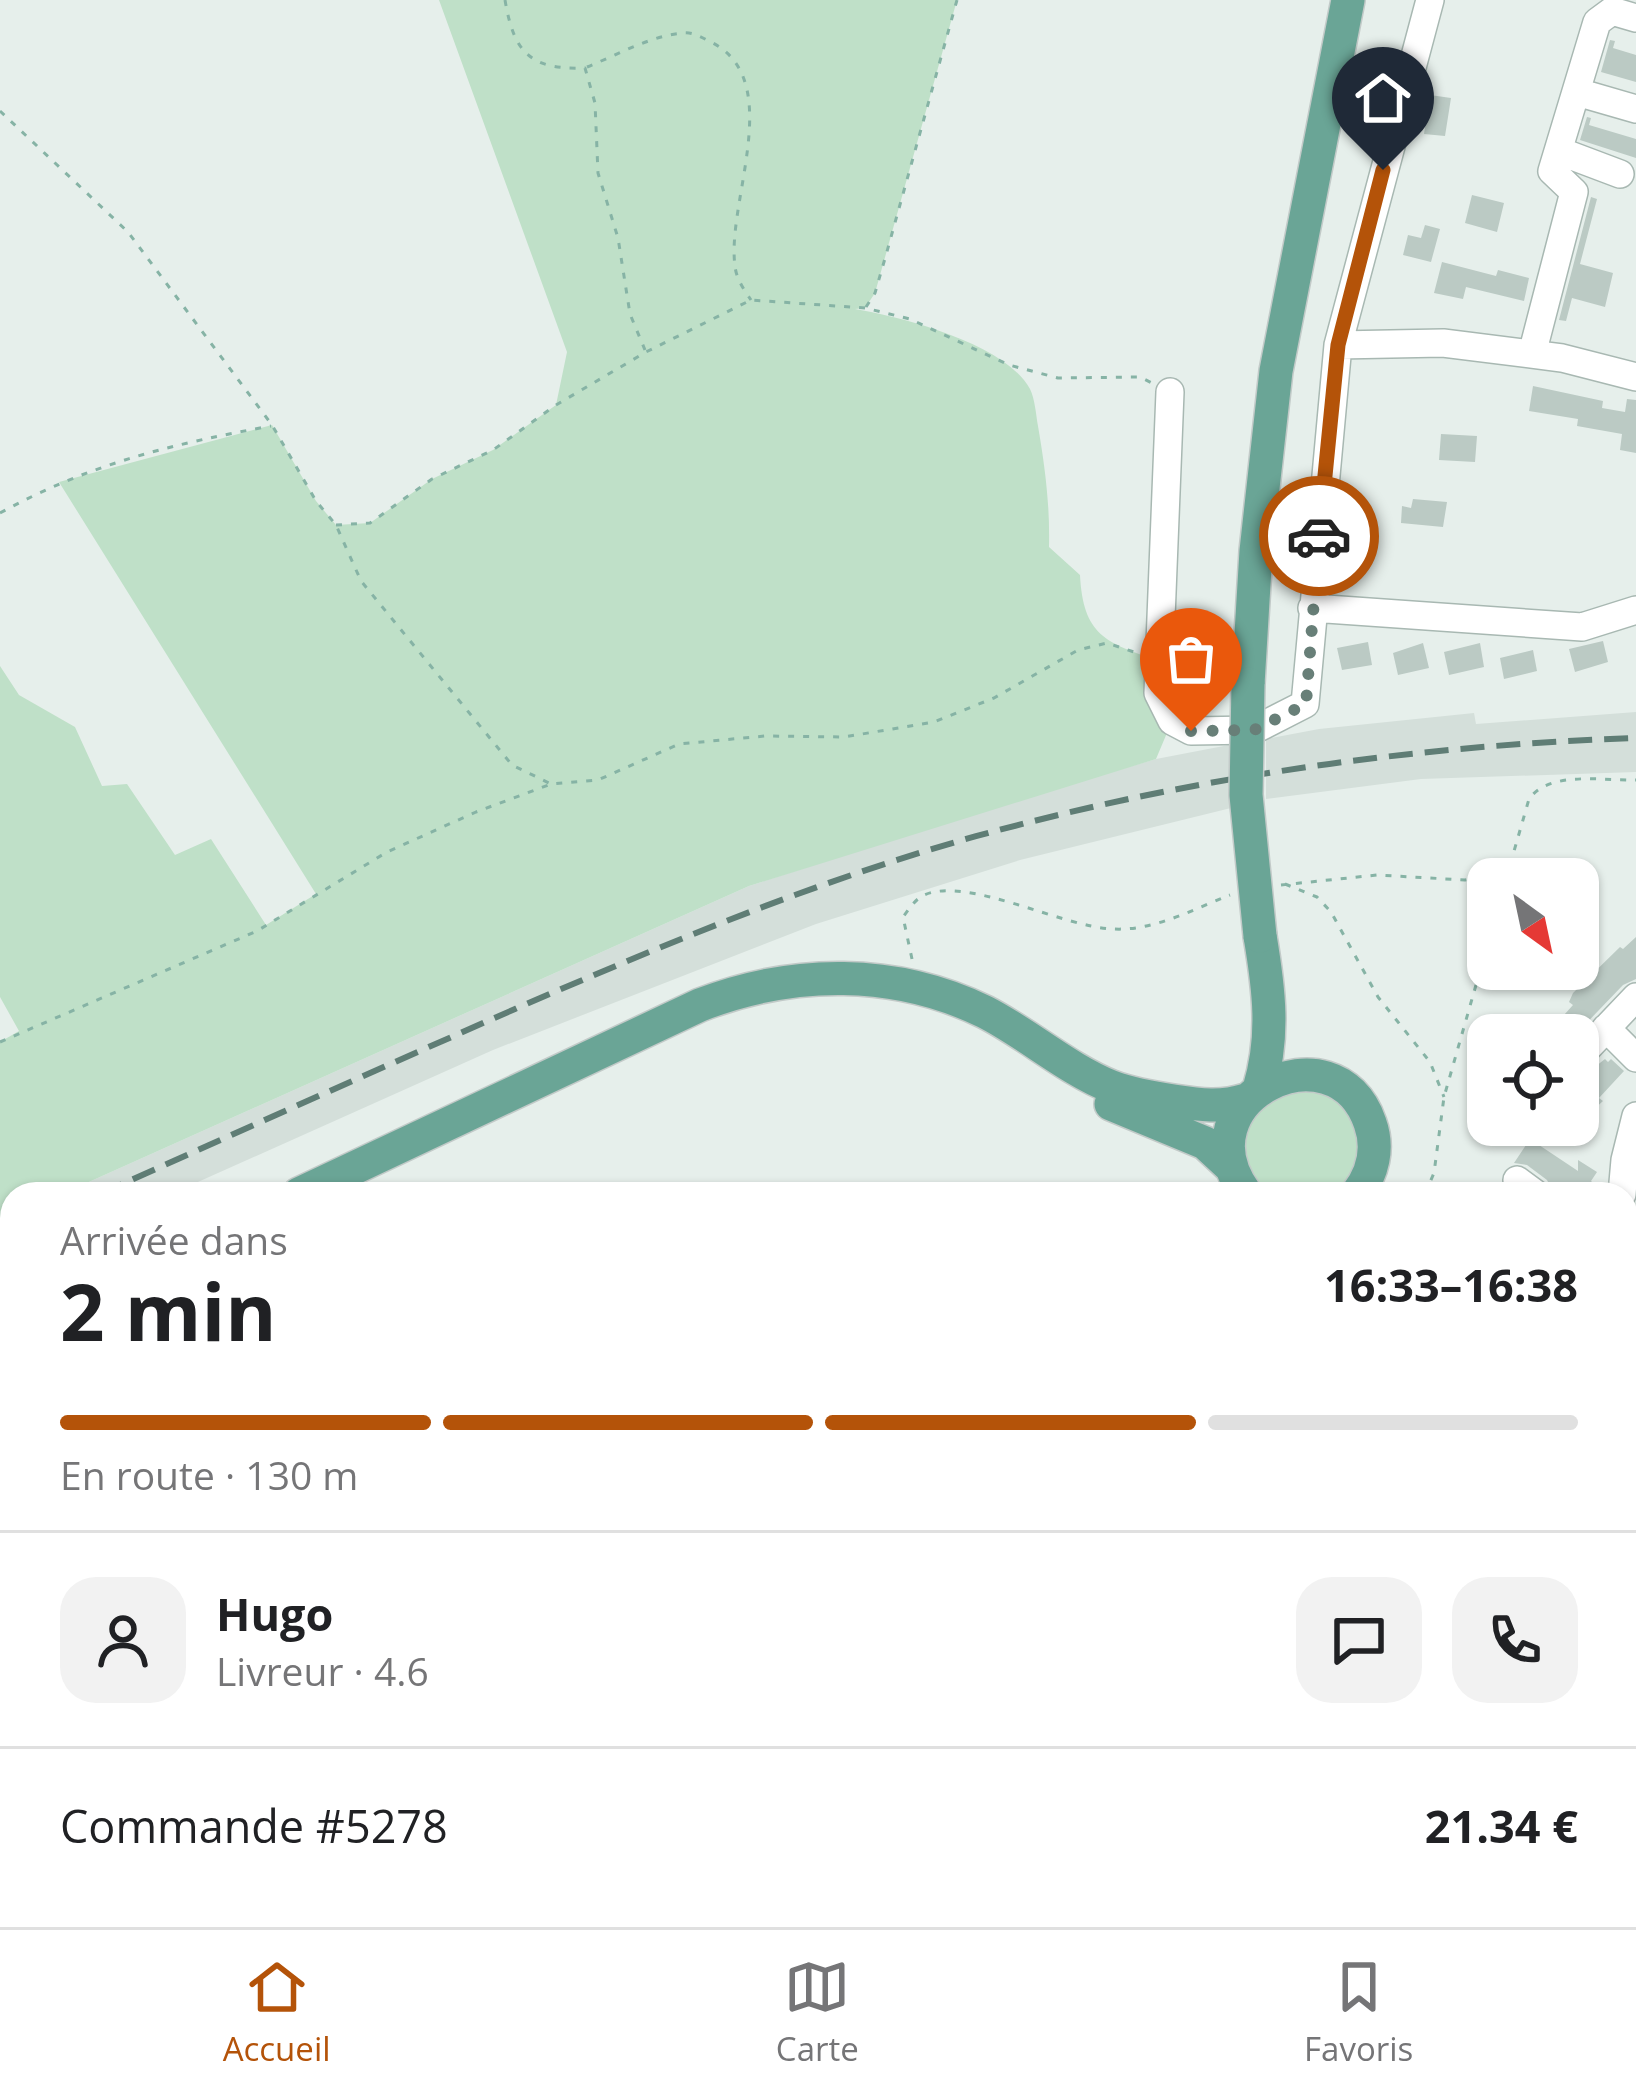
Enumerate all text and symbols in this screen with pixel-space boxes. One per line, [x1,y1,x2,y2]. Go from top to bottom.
pin [1332,47,1434,170]
icon: home [1350,65,1416,131]
courier [1259,476,1379,596]
icon: car [1286,503,1352,569]
pin [1140,608,1242,731]
icon: bag [1158,626,1224,692]
north arrow [1467,858,1599,990]
map controls [1467,858,1599,1146]
button: locate [1467,1014,1599,1146]
text: Arrivée dans [60,1213,288,1266]
text: 16:33–16:38 [1324,1254,1578,1315]
text: 2 min [60,1258,277,1364]
text: En route · 130 m [60,1448,358,1501]
button: person [60,1577,186,1703]
button: chat [1296,1577,1422,1703]
button: phone [1452,1577,1578,1703]
text: Hugo [216,1583,333,1644]
text: Livreur · 4.6 [216,1644,429,1697]
text: Commande #5278 [60,1795,448,1856]
text: 21.34 € [1425,1795,1578,1856]
tab: Accueil [223,1954,331,2071]
tab: Carte [776,1954,859,2071]
tab: Favoris [1304,1954,1413,2071]

